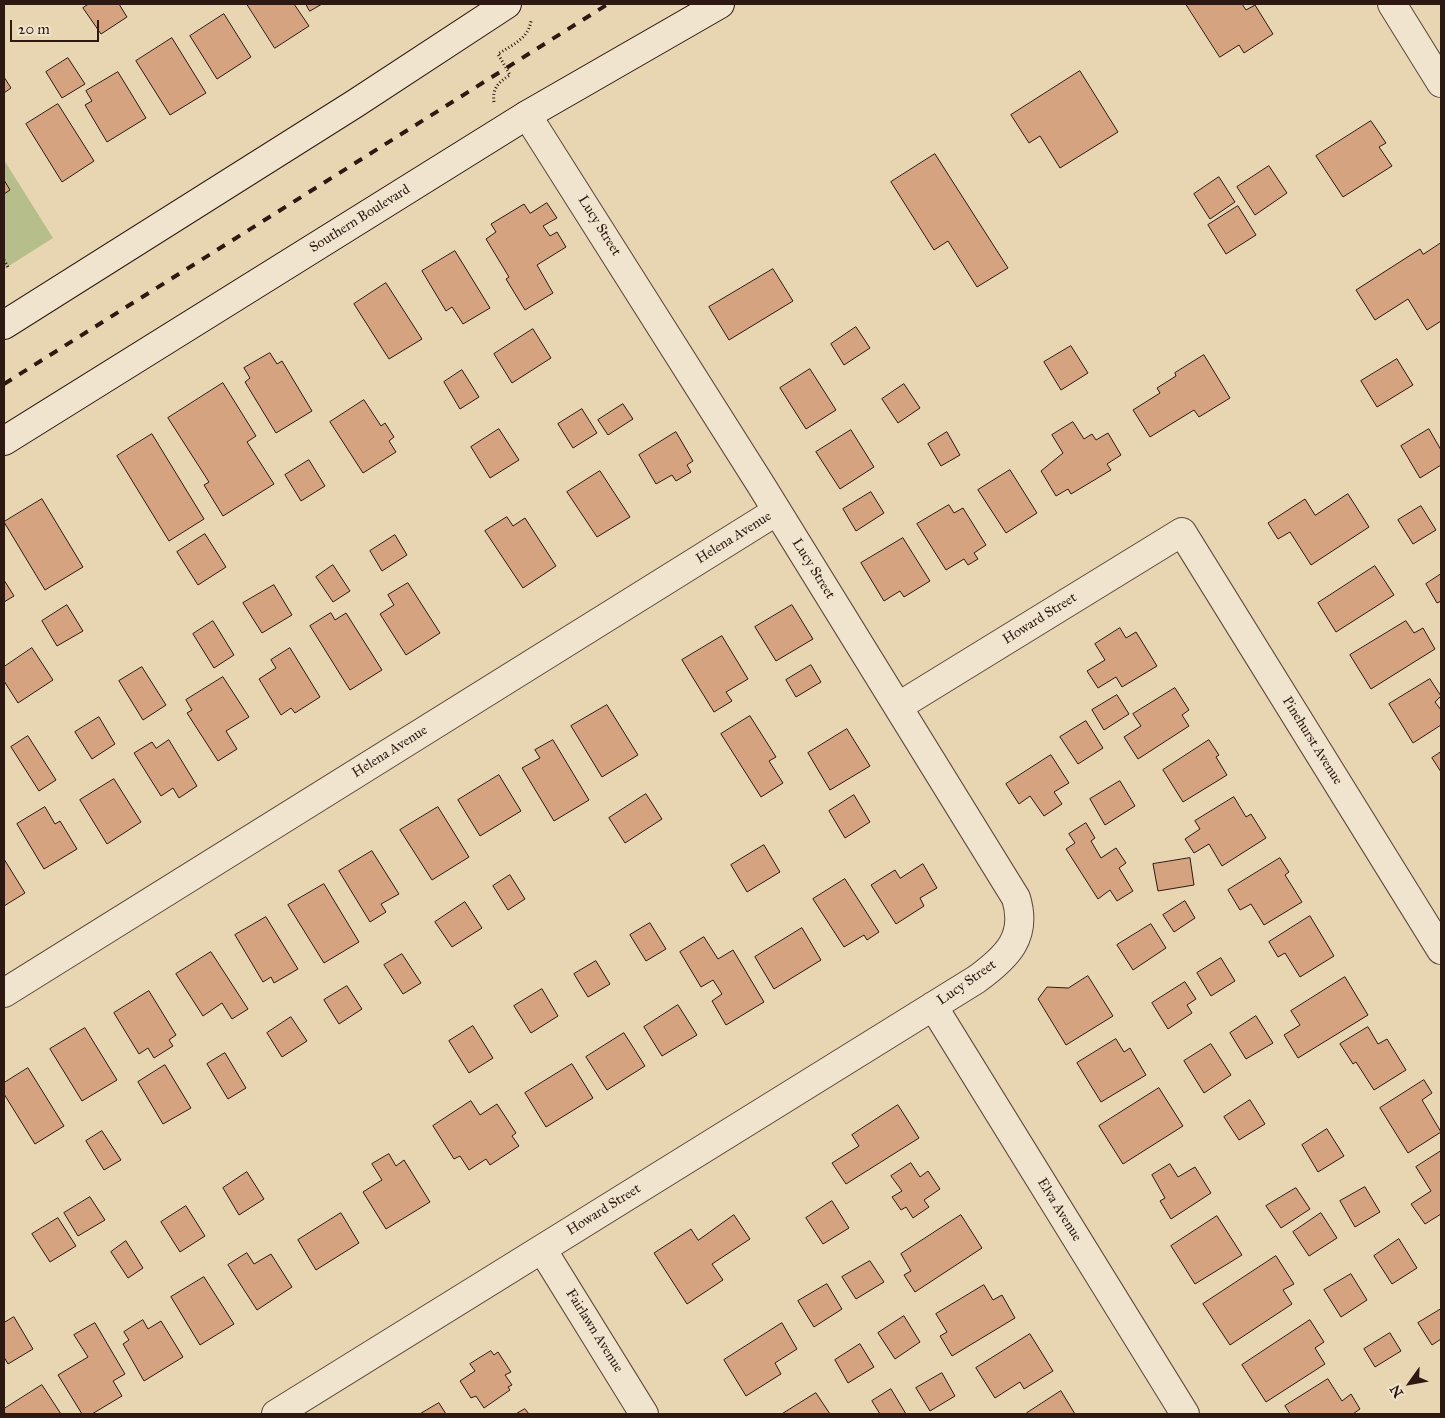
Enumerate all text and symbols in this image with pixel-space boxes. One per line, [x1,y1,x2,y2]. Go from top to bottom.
scale bar [12,10,101,42]
text: 20 m [18,20,50,38]
street label: Southern Boulevard [307,181,413,257]
street label: Lucy Street [574,193,624,259]
street label: Helena Avenue [693,508,775,568]
street label: Lucy Street [788,536,838,602]
street label: Howard Street [1000,590,1080,648]
street label: Pinehurst Avenue [1278,694,1346,788]
street label: Helena Avenue [349,722,431,782]
street label: Lucy Street [934,957,1000,1009]
street label: Elva Avenue [1033,1175,1085,1245]
street label: Howard Street [564,1181,644,1239]
street label: Fairlawn Avenue [562,1286,626,1376]
north arrow [1385,1358,1435,1408]
text: N [1387,1382,1407,1401]

